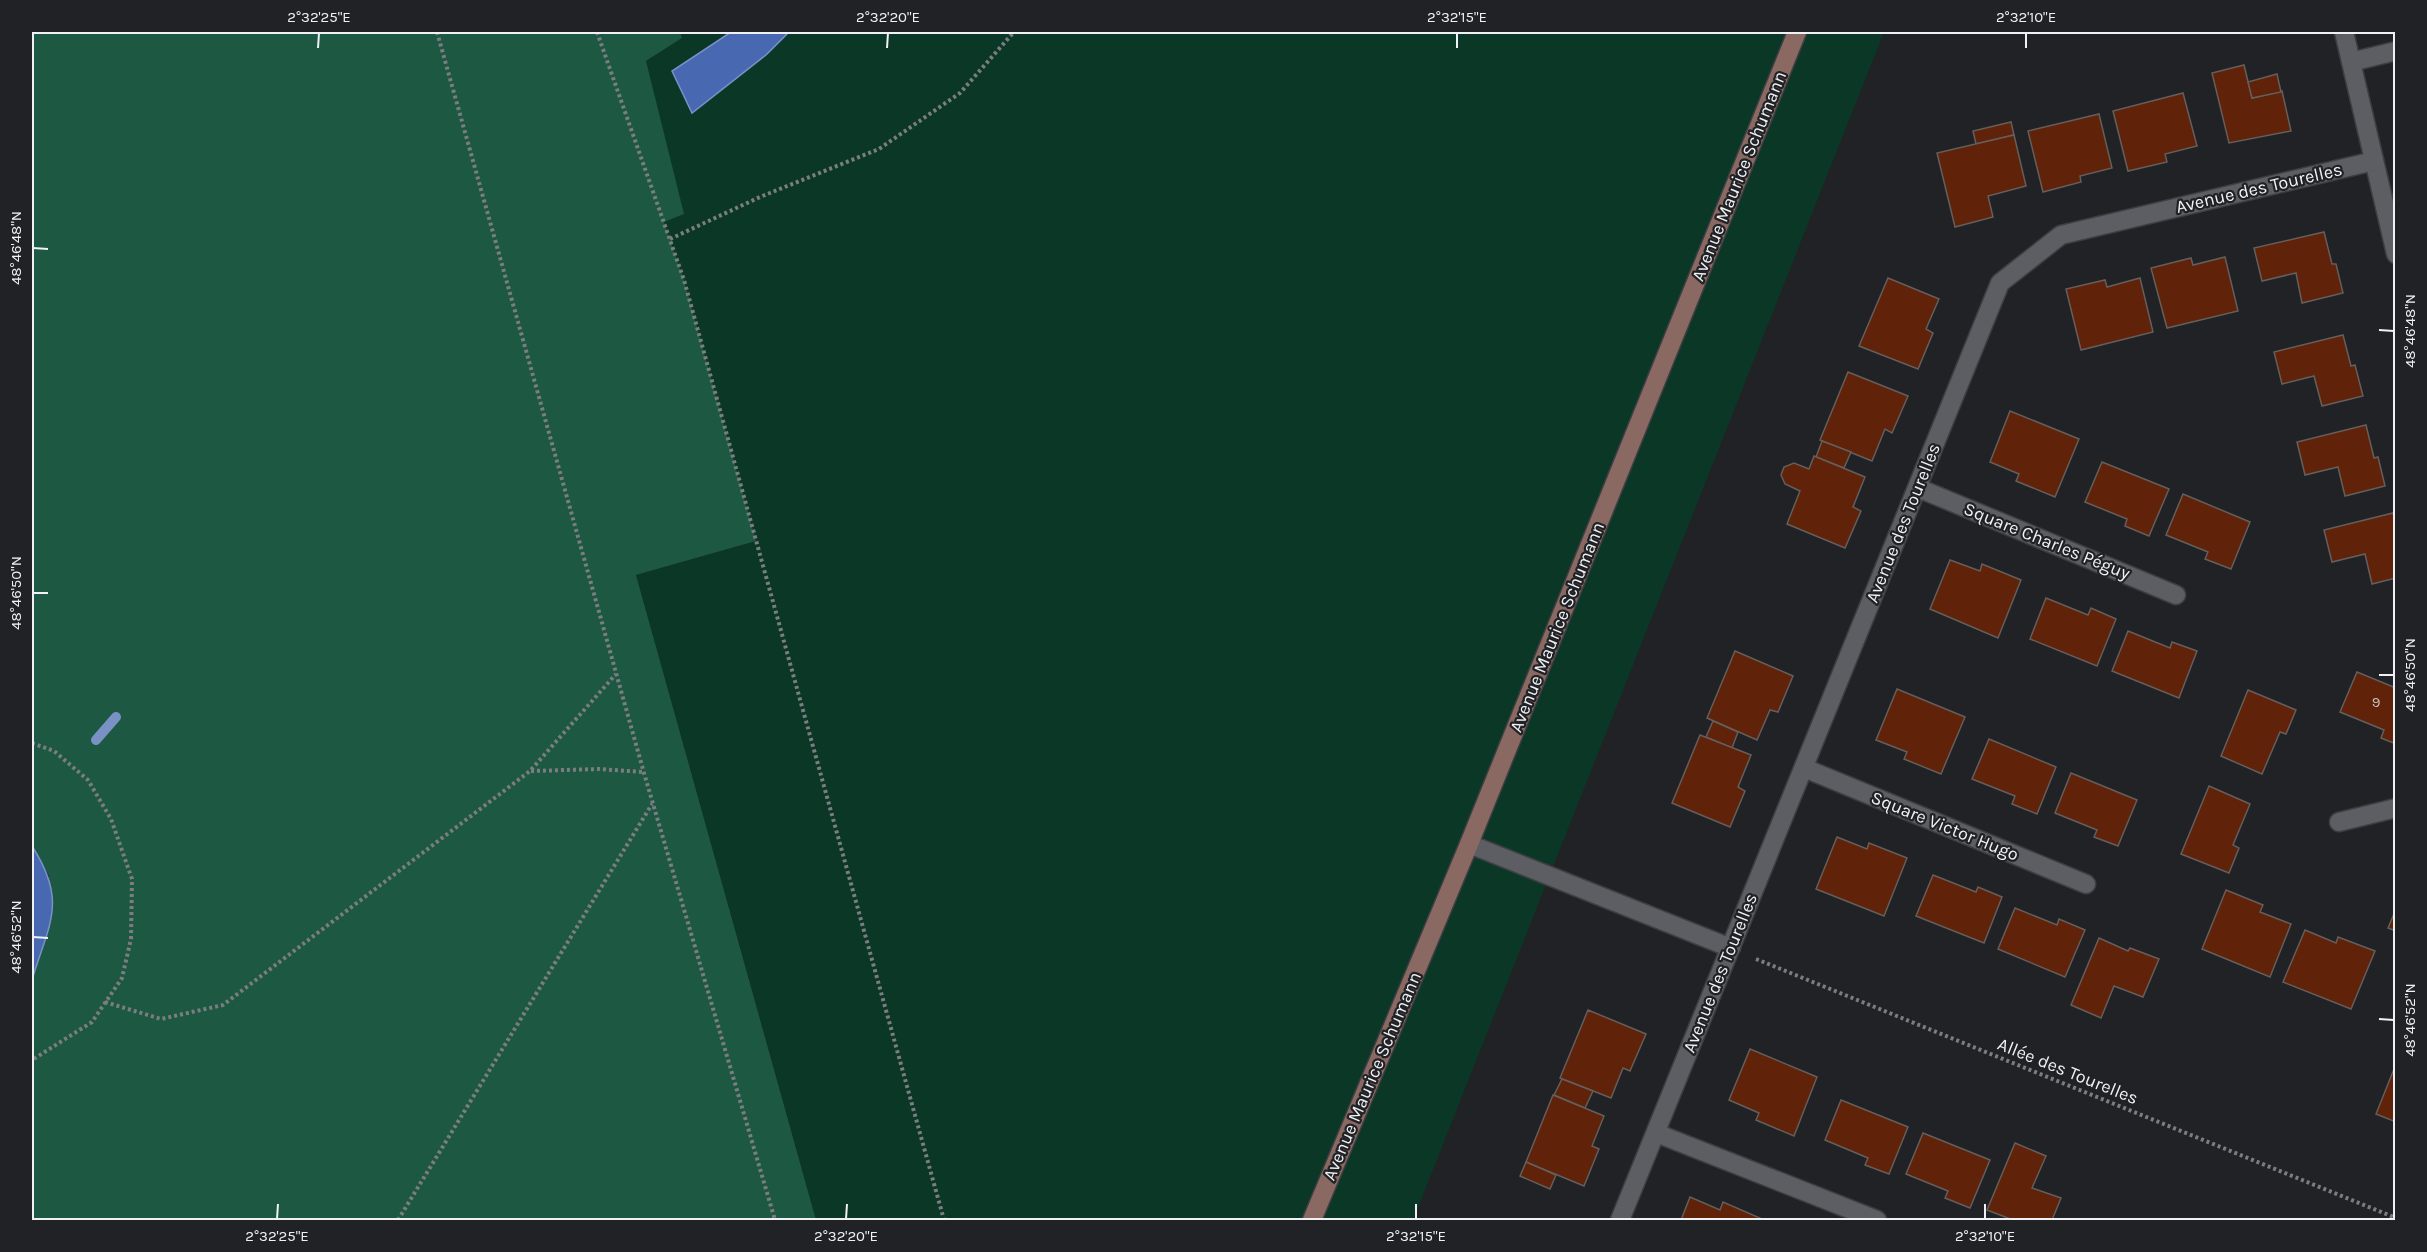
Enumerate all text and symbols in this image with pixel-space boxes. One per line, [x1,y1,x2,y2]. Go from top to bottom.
text: 2°32'25"E [287,8,351,26]
text: 2°32'20"E [856,8,920,26]
text: 2°32'15"E [1427,8,1487,26]
text: 2°32'10"E [1996,8,2056,26]
street label: Avenue Maurice Schumann [1687,68,1791,284]
street label: Avenue des Tourelles [2174,158,2344,218]
text: 48°46'48"N [7,211,25,285]
text: 48°46'48"N [2401,294,2419,368]
street label: Avenue des Tourelles [1861,440,1945,606]
street label: Square Charles Péguy [1961,498,2134,585]
street label: Avenue Maurice Schumann [1505,519,1609,735]
text: 48°46'50"N [7,556,25,630]
text: 48°46'50"N [2401,638,2419,712]
house number: 9 [2372,693,2380,711]
street label: Square Victor Hugo [1868,786,2022,866]
street label: Avenue des Tourelles [1678,890,1762,1056]
text: 48°46'52"N [7,900,25,974]
street label: Avenue Maurice Schumann [1318,968,1426,1184]
text: 48°46'52"N [2401,983,2419,1057]
street label: Allée des Tourelles [1994,1033,2142,1109]
text: 2°32'25"E [245,1227,309,1245]
text: 2°32'20"E [814,1227,878,1245]
text: 2°32'15"E [1386,1227,1446,1245]
text: 2°32'10"E [1955,1227,2015,1245]

